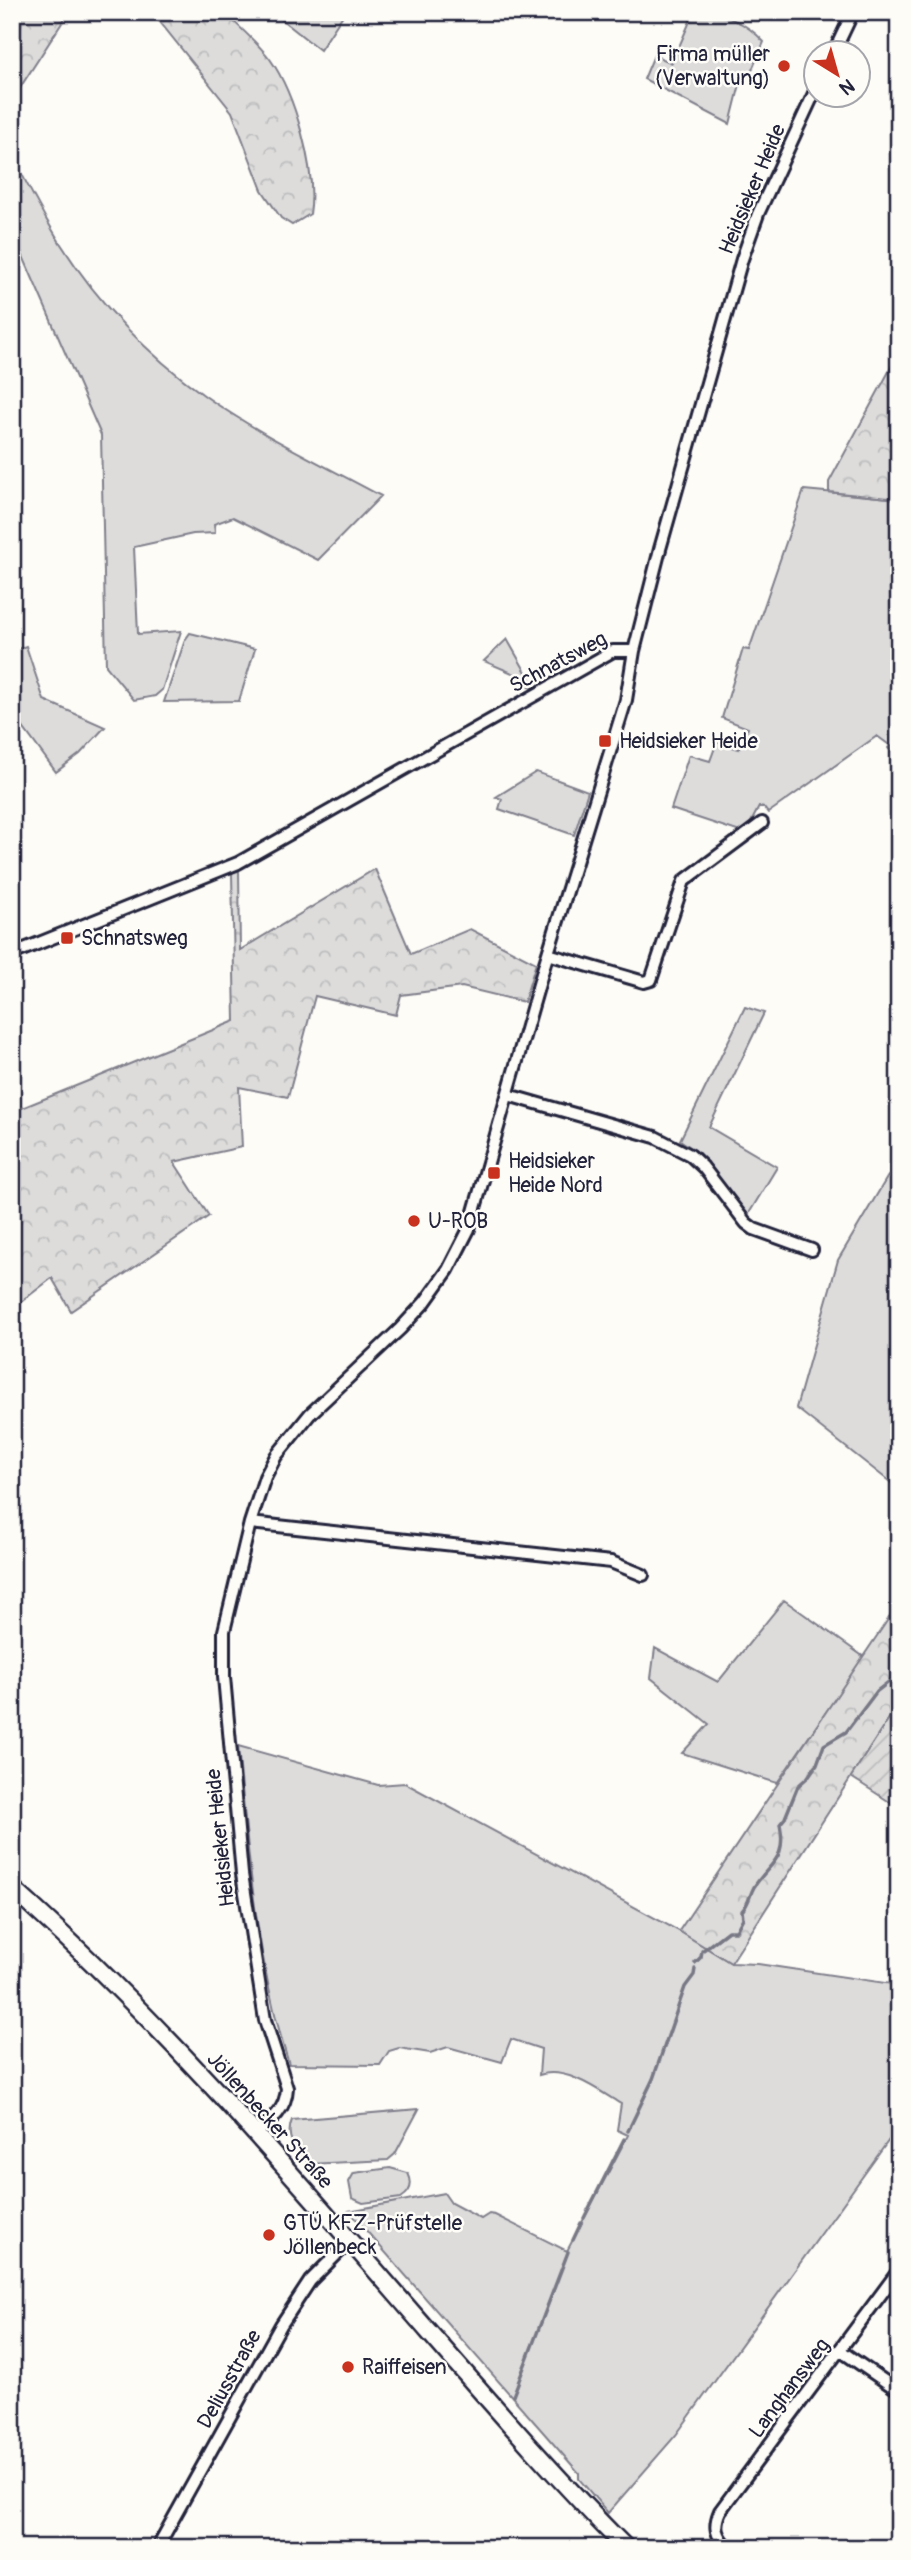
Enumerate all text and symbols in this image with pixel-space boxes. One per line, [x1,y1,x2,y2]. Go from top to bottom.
north arrow [802,38,872,108]
place label: Firma müller (Verwaltung) [655,41,771,92]
marker: Firma müller (Verwaltung) [776,58,792,74]
text: N [834,73,859,100]
street label: Heidsieker Heide [713,119,792,258]
street label: Schnatsweg [505,625,612,699]
place label: Heidsieker Heide [619,728,759,755]
marker: Heidsieker Heide [597,733,613,749]
place label: Schnatsweg [81,925,188,952]
marker: Schnatsweg [59,930,75,946]
place label: Heidsieker Heide Nord [508,1148,603,1199]
marker: Heidsieker Heide Nord [486,1165,502,1181]
place label: U-ROB [428,1208,488,1235]
marker: U-ROB [406,1213,422,1229]
street label: Heidsieker Heide [200,1767,241,1908]
street label: Jöllenbecker Straße [201,2046,339,2195]
place label: GTÜ KFZ-Prüfstelle Jöllenbeck [283,2210,463,2261]
marker: GTÜ KFZ-Prüfstelle Jöllenbeck [261,2227,277,2243]
street label: Deliusstraße [191,2324,268,2434]
street label: Langhansweg [743,2333,836,2444]
place label: Raiffeisen [362,2354,447,2381]
marker: Raiffeisen [340,2359,356,2375]

